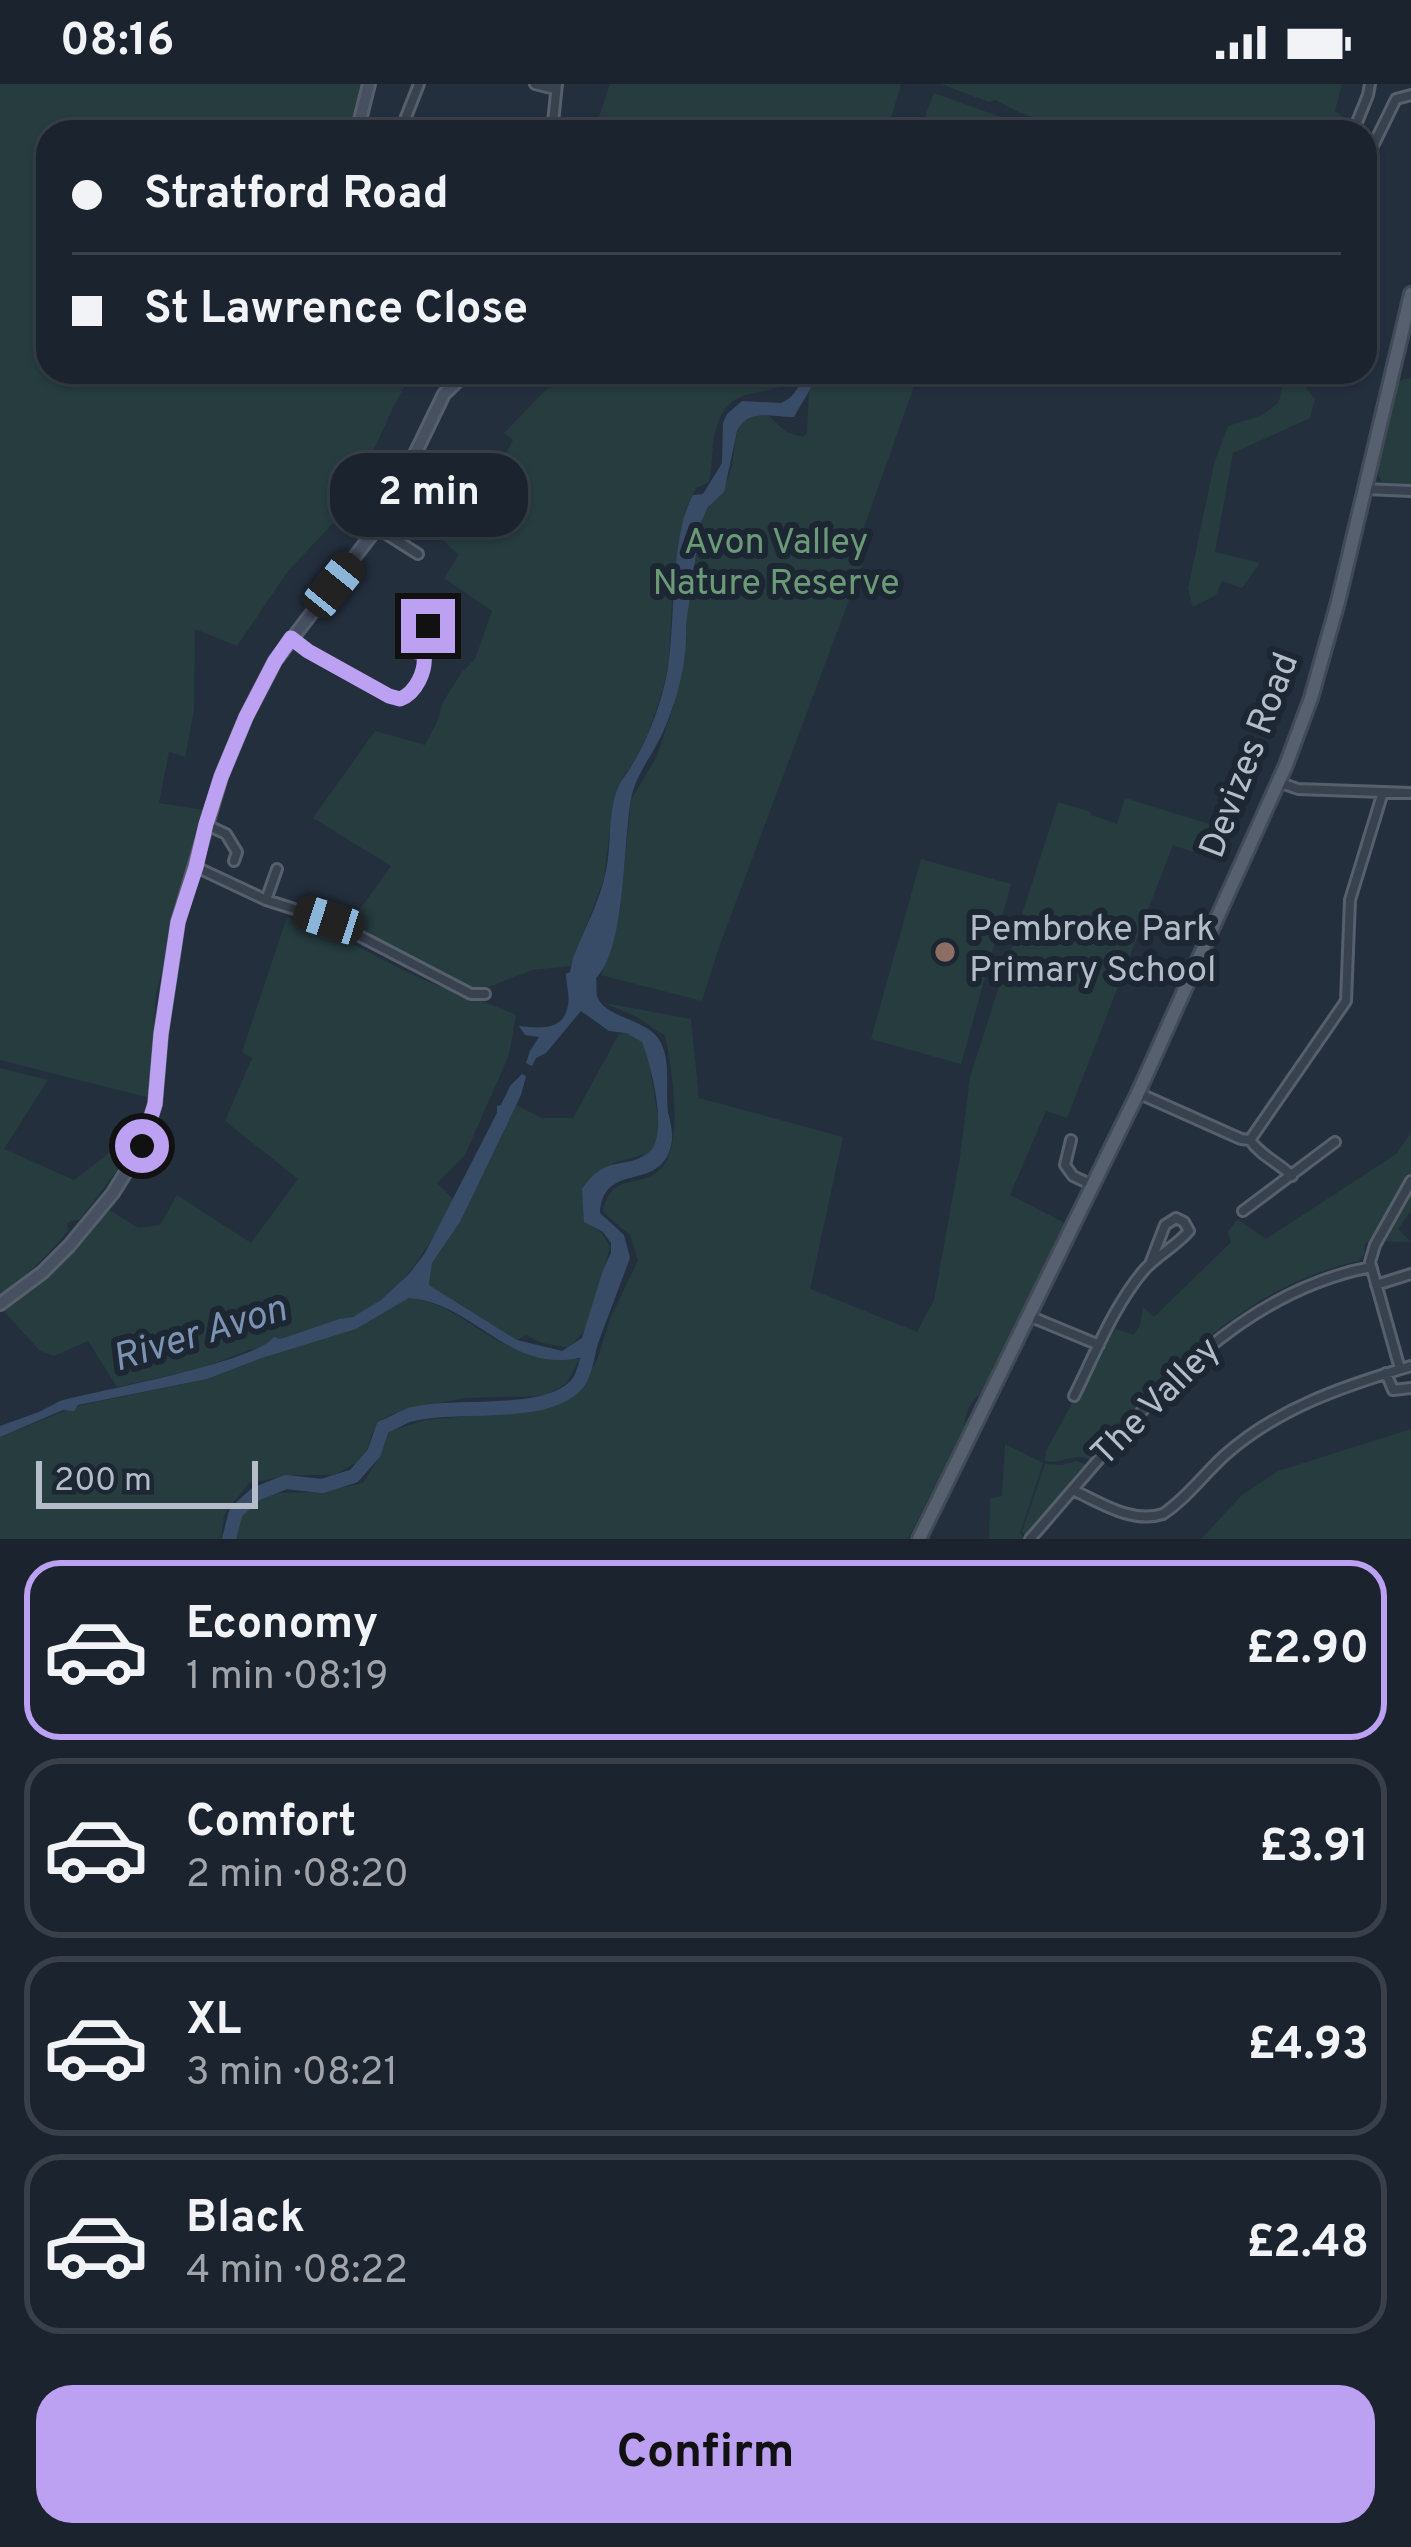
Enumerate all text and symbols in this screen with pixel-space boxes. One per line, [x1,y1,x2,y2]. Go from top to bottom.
text: 08:16 [60,14,174,71]
text: Stratford Road [144,167,449,224]
text: St Lawrence Close [144,282,528,339]
callout: 2 min [329,452,527,536]
text: 2 min [378,470,480,519]
park label: Avon Valley Nature Reserve [652,521,900,608]
car [297,546,371,624]
route end [401,599,455,653]
street label: Devizes Road [1191,647,1311,865]
car [289,892,369,948]
place label: Pembroke Park Primary School [969,908,1216,995]
marker: Pembroke Park Primary School [932,939,958,965]
route start [115,1119,169,1173]
water label: River Avon [107,1286,293,1386]
street label: The Valley [1083,1329,1231,1477]
scale bar [36,1455,258,1508]
text: 200 m [54,1461,152,1503]
icon: car [42,1596,150,1704]
text: Economy [186,1597,378,1654]
text: £2.90 [1246,1622,1369,1679]
text: 1 min · 08:19 [186,1654,388,1703]
icon: car [42,1794,150,1902]
text: Comfort [186,1795,356,1852]
text: £3.91 [1259,1820,1369,1877]
text: 2 min · 08:20 [186,1852,409,1901]
icon: car [42,1992,150,2100]
text: XL [186,1993,241,2050]
text: £4.93 [1247,2018,1369,2075]
text: 3 min · 08:21 [186,2050,398,2099]
icon: car [42,2190,150,2298]
text: Black [186,2191,305,2248]
text: £2.48 [1246,2216,1369,2273]
text: 4 min · 08:22 [186,2248,408,2297]
button: Confirm [36,2385,1375,2523]

